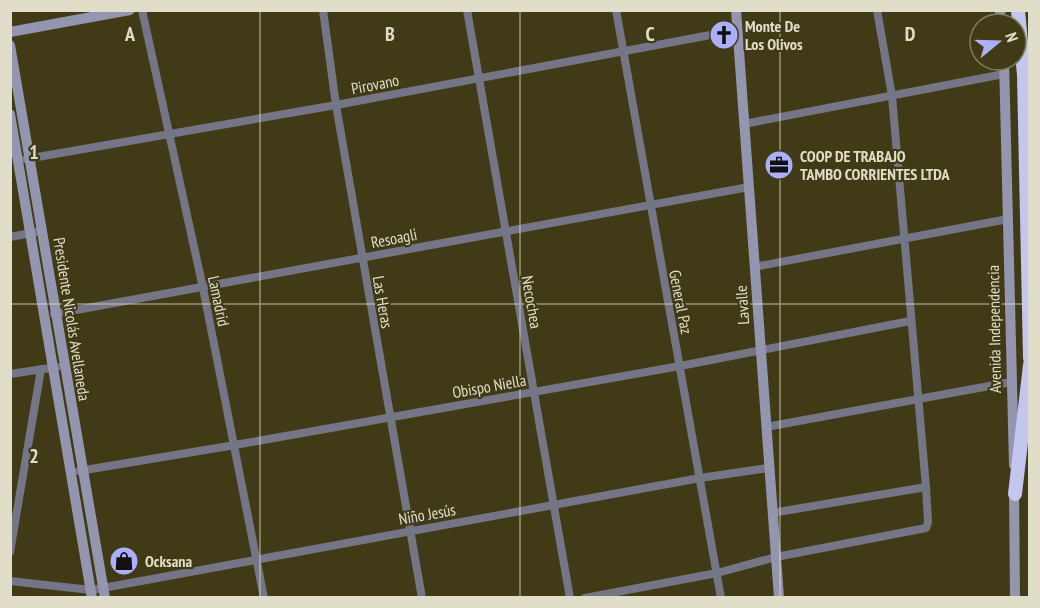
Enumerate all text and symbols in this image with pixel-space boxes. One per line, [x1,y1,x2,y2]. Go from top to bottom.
north arrow [968,12,1028,72]
place label: Monte De Los Olivos [745,16,803,54]
church icon: Monte De Los Olivos [708,19,740,51]
text: A [124,21,136,47]
text: B [385,21,395,47]
text: C [645,21,655,47]
text: D [905,21,916,47]
text: N [1001,30,1023,44]
street label: Pirovano [349,70,401,98]
text: 1 [29,139,39,165]
place label: COOP DE TRABAJO TAMBO CORRIENTES LTDA [800,146,950,184]
office icon: COOP DE TRABAJO TAMBO CORRIENTES LTDA [763,149,795,181]
street label: Resoagli [369,224,419,252]
street label: Presidente Nicolás Avellaneda [49,236,95,402]
street label: Avenida Independencia [983,265,1005,393]
street label: General Paz [665,268,697,336]
street label: Lamadrid [204,274,234,328]
street label: Las Heras [369,274,397,330]
street label: Necochea [518,274,546,330]
street label: Lavalle [731,285,753,325]
street label: Obispo Niella [451,370,527,402]
text: 2 [29,443,39,469]
street label: Niño Jesús [397,499,457,529]
shop icon: Ocksana [108,545,140,577]
place label: Ocksana [145,551,192,571]

